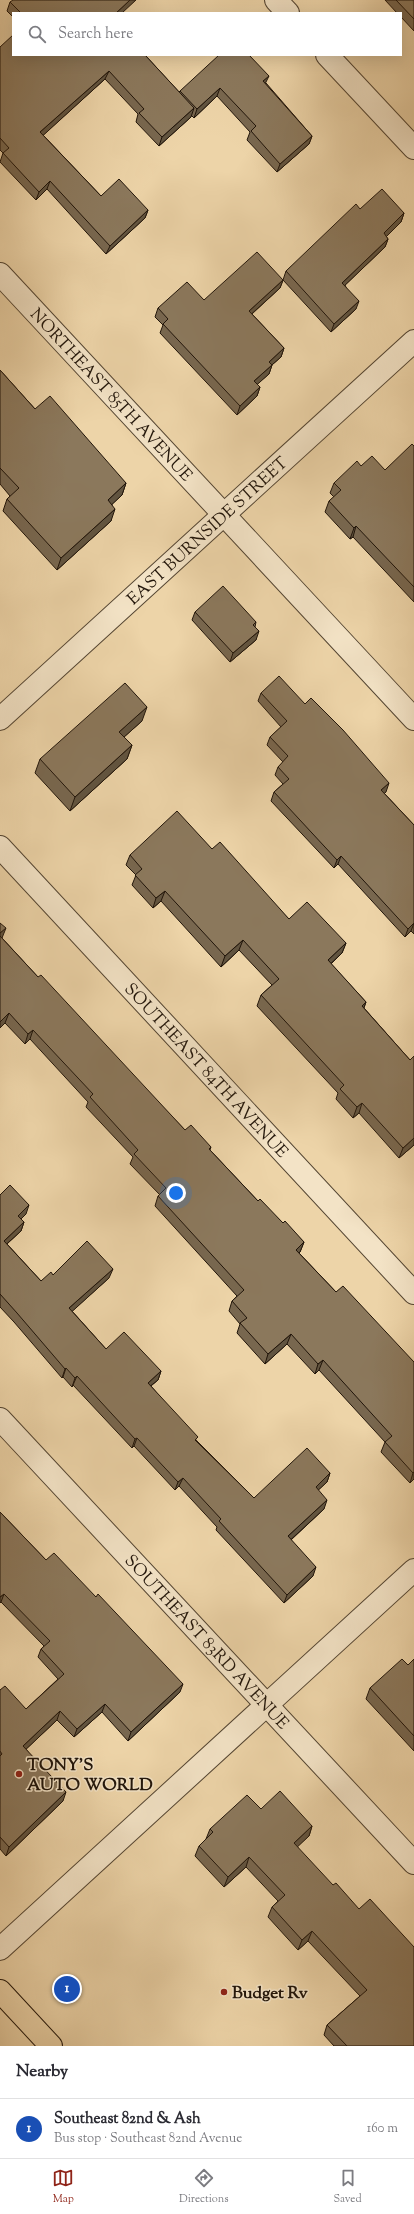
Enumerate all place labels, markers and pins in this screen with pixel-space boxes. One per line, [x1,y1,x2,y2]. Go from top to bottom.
place label: TONY'S AUTO WORLD [27,1754,153,1798]
marker: TONY'S AUTO WORLD [14,1769,24,1779]
pin: 1 [54,1974,80,2004]
place label: Budget Rv [232,1982,308,2006]
marker: Budget Rv [219,1987,229,1997]

